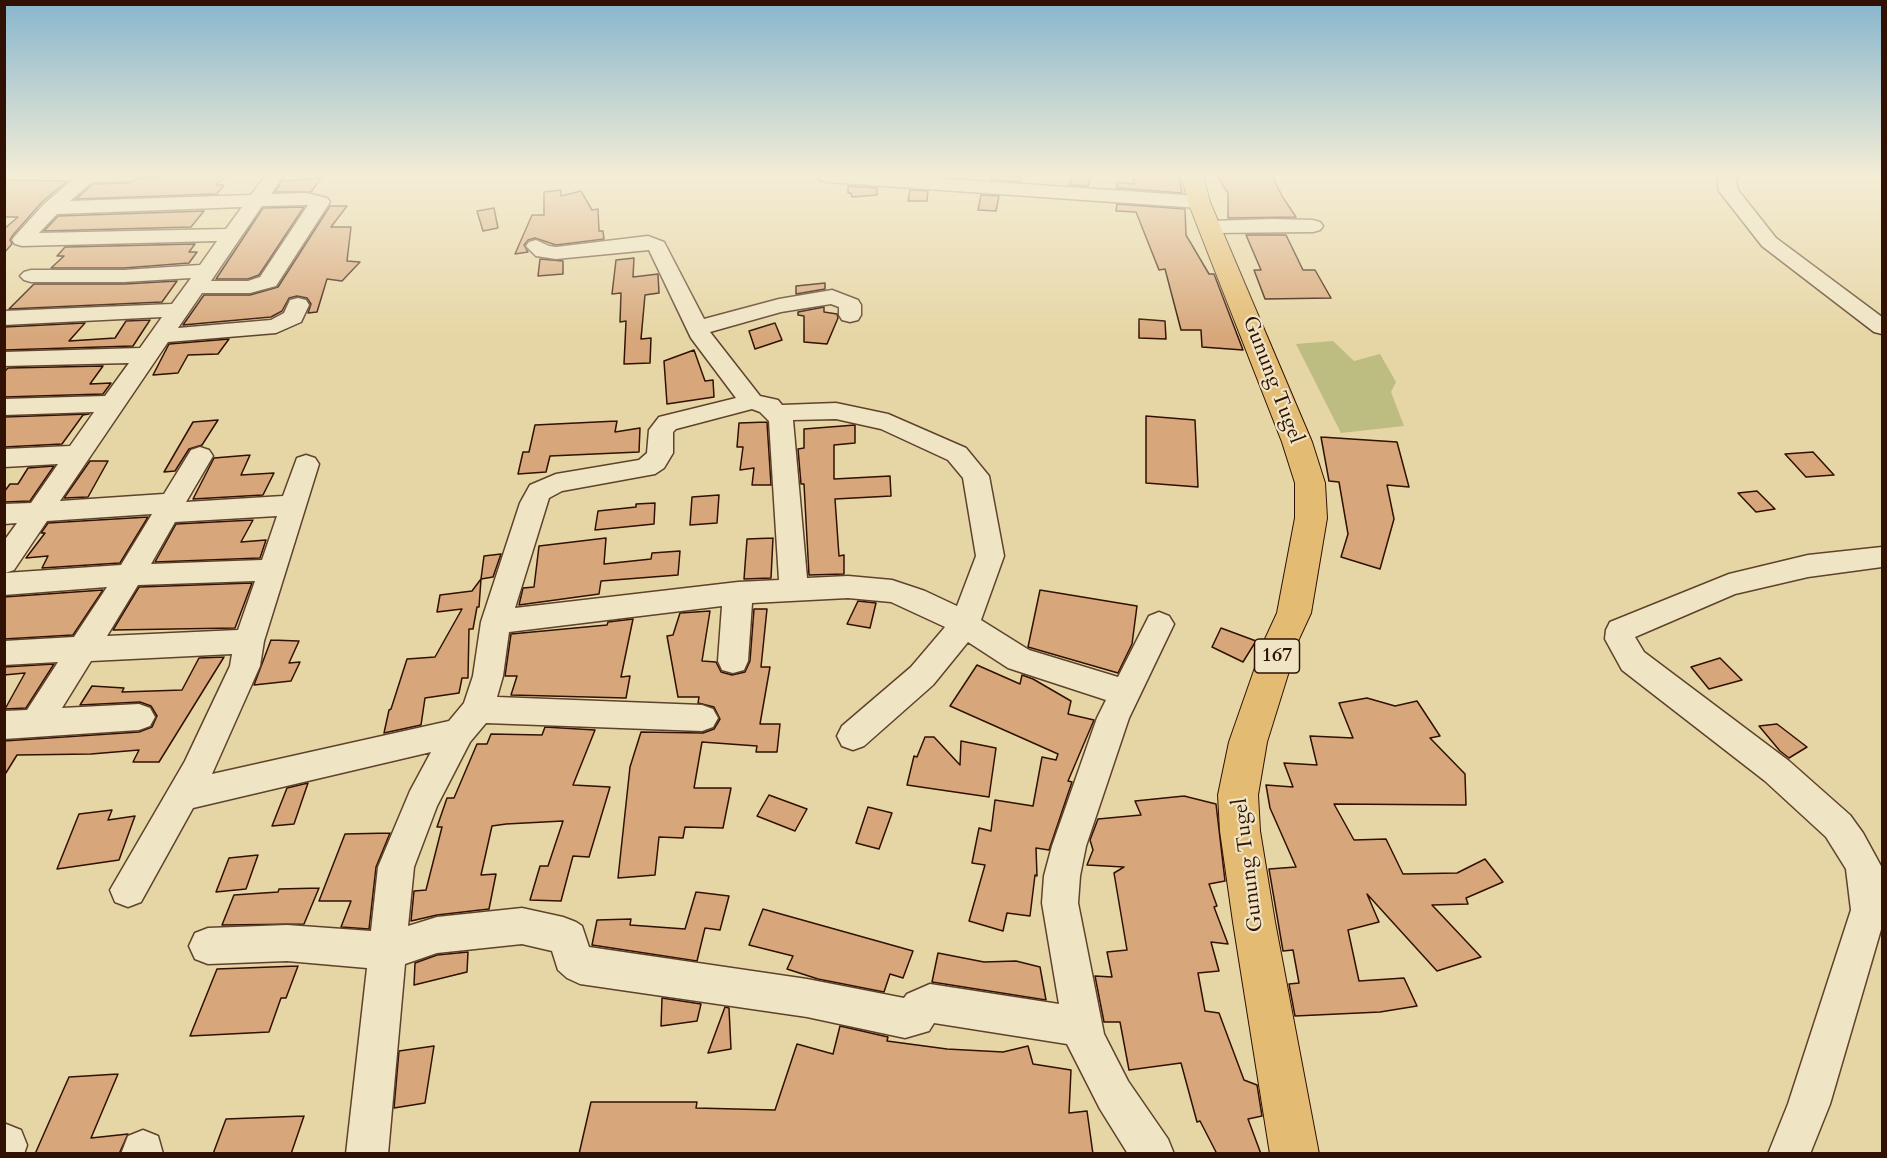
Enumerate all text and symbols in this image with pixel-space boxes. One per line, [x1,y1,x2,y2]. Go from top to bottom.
street label: Gunung Tugel [1236,313,1308,447]
road number: 167 [1254,639,1300,673]
street label: Gunung Tugel [1228,797,1270,933]

